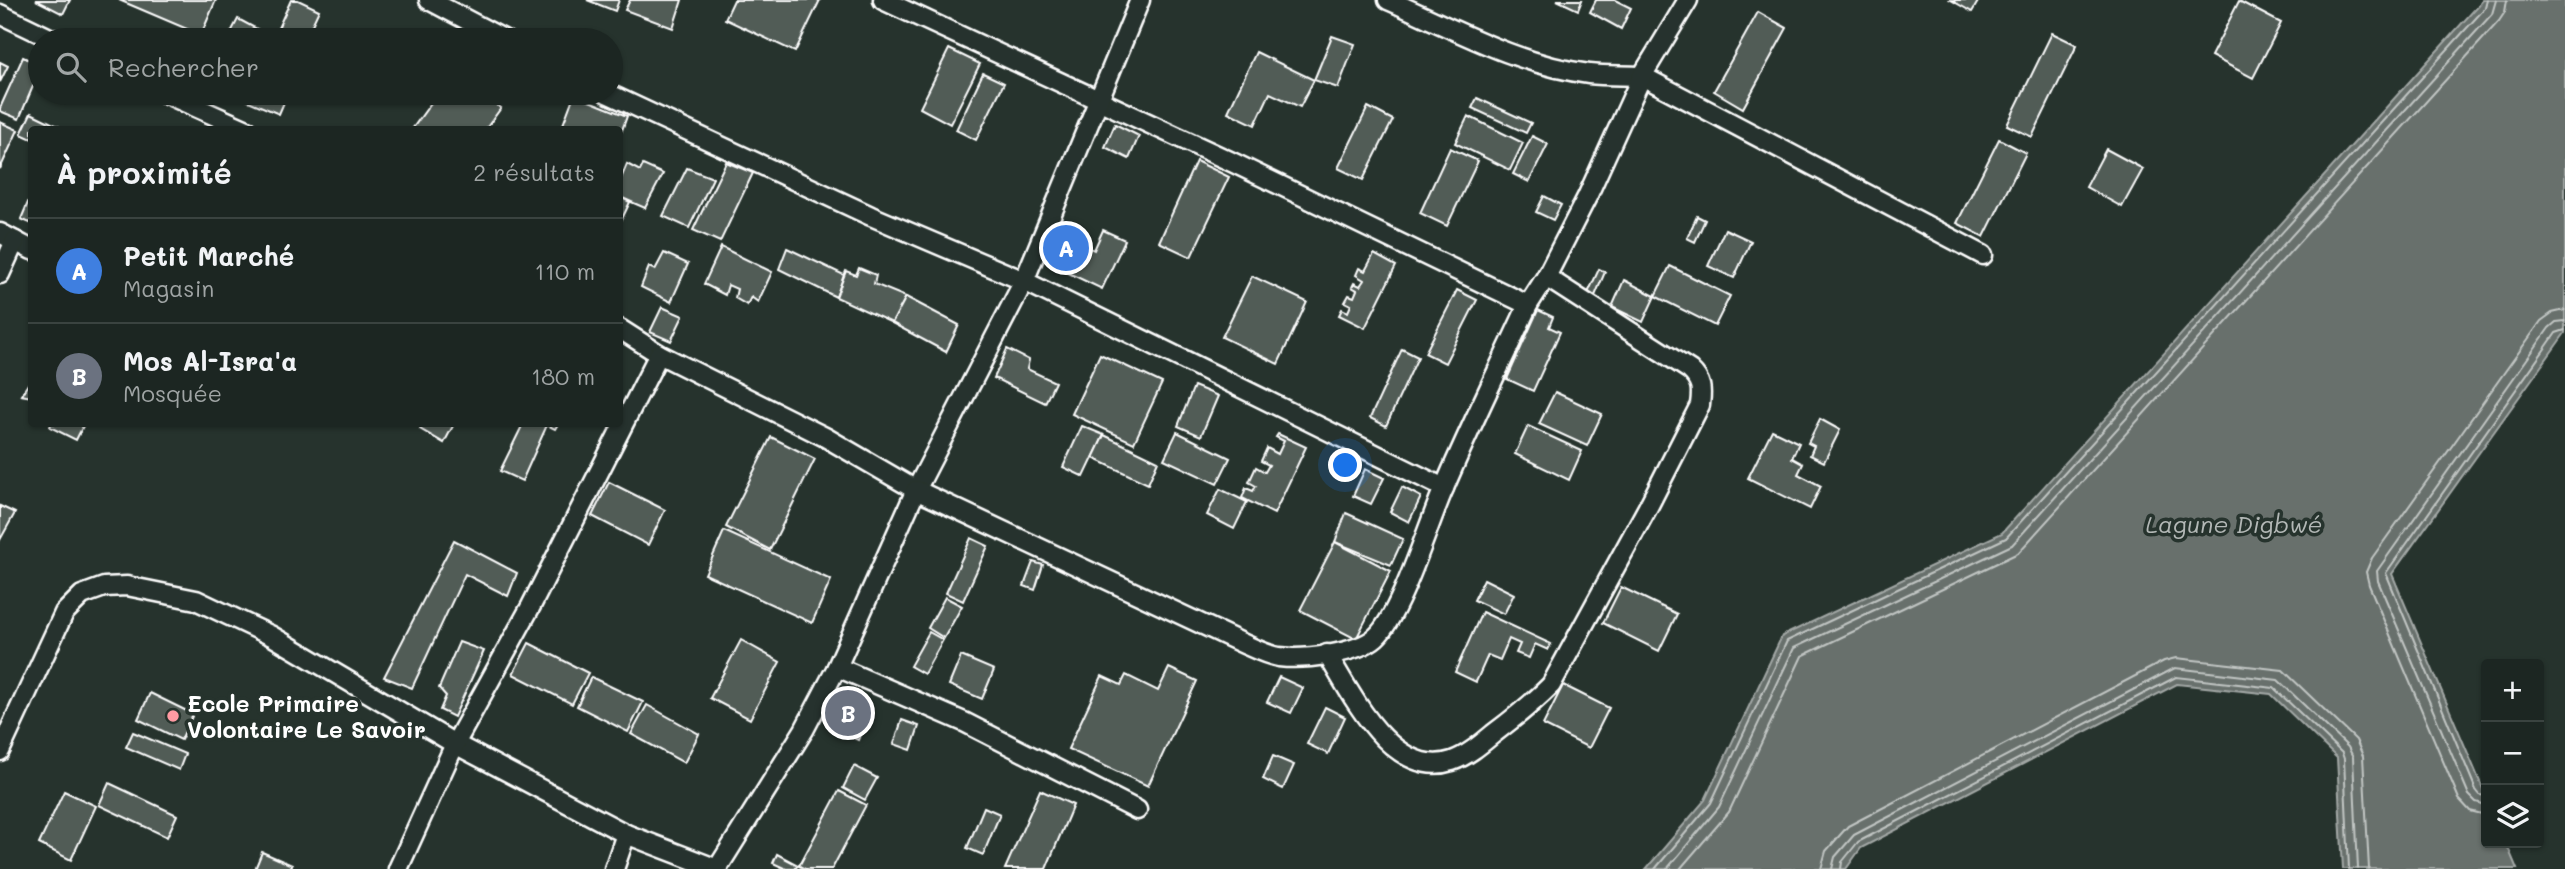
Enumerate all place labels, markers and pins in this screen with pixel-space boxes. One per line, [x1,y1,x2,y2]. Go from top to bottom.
pin: A [1043,222,1089,274]
pin: B [825,687,871,739]
place label: Ecole Primaire Volontaire Le Savoir [187,688,426,744]
marker: Ecole Primaire Volontaire Le Savoir [165,708,181,724]

